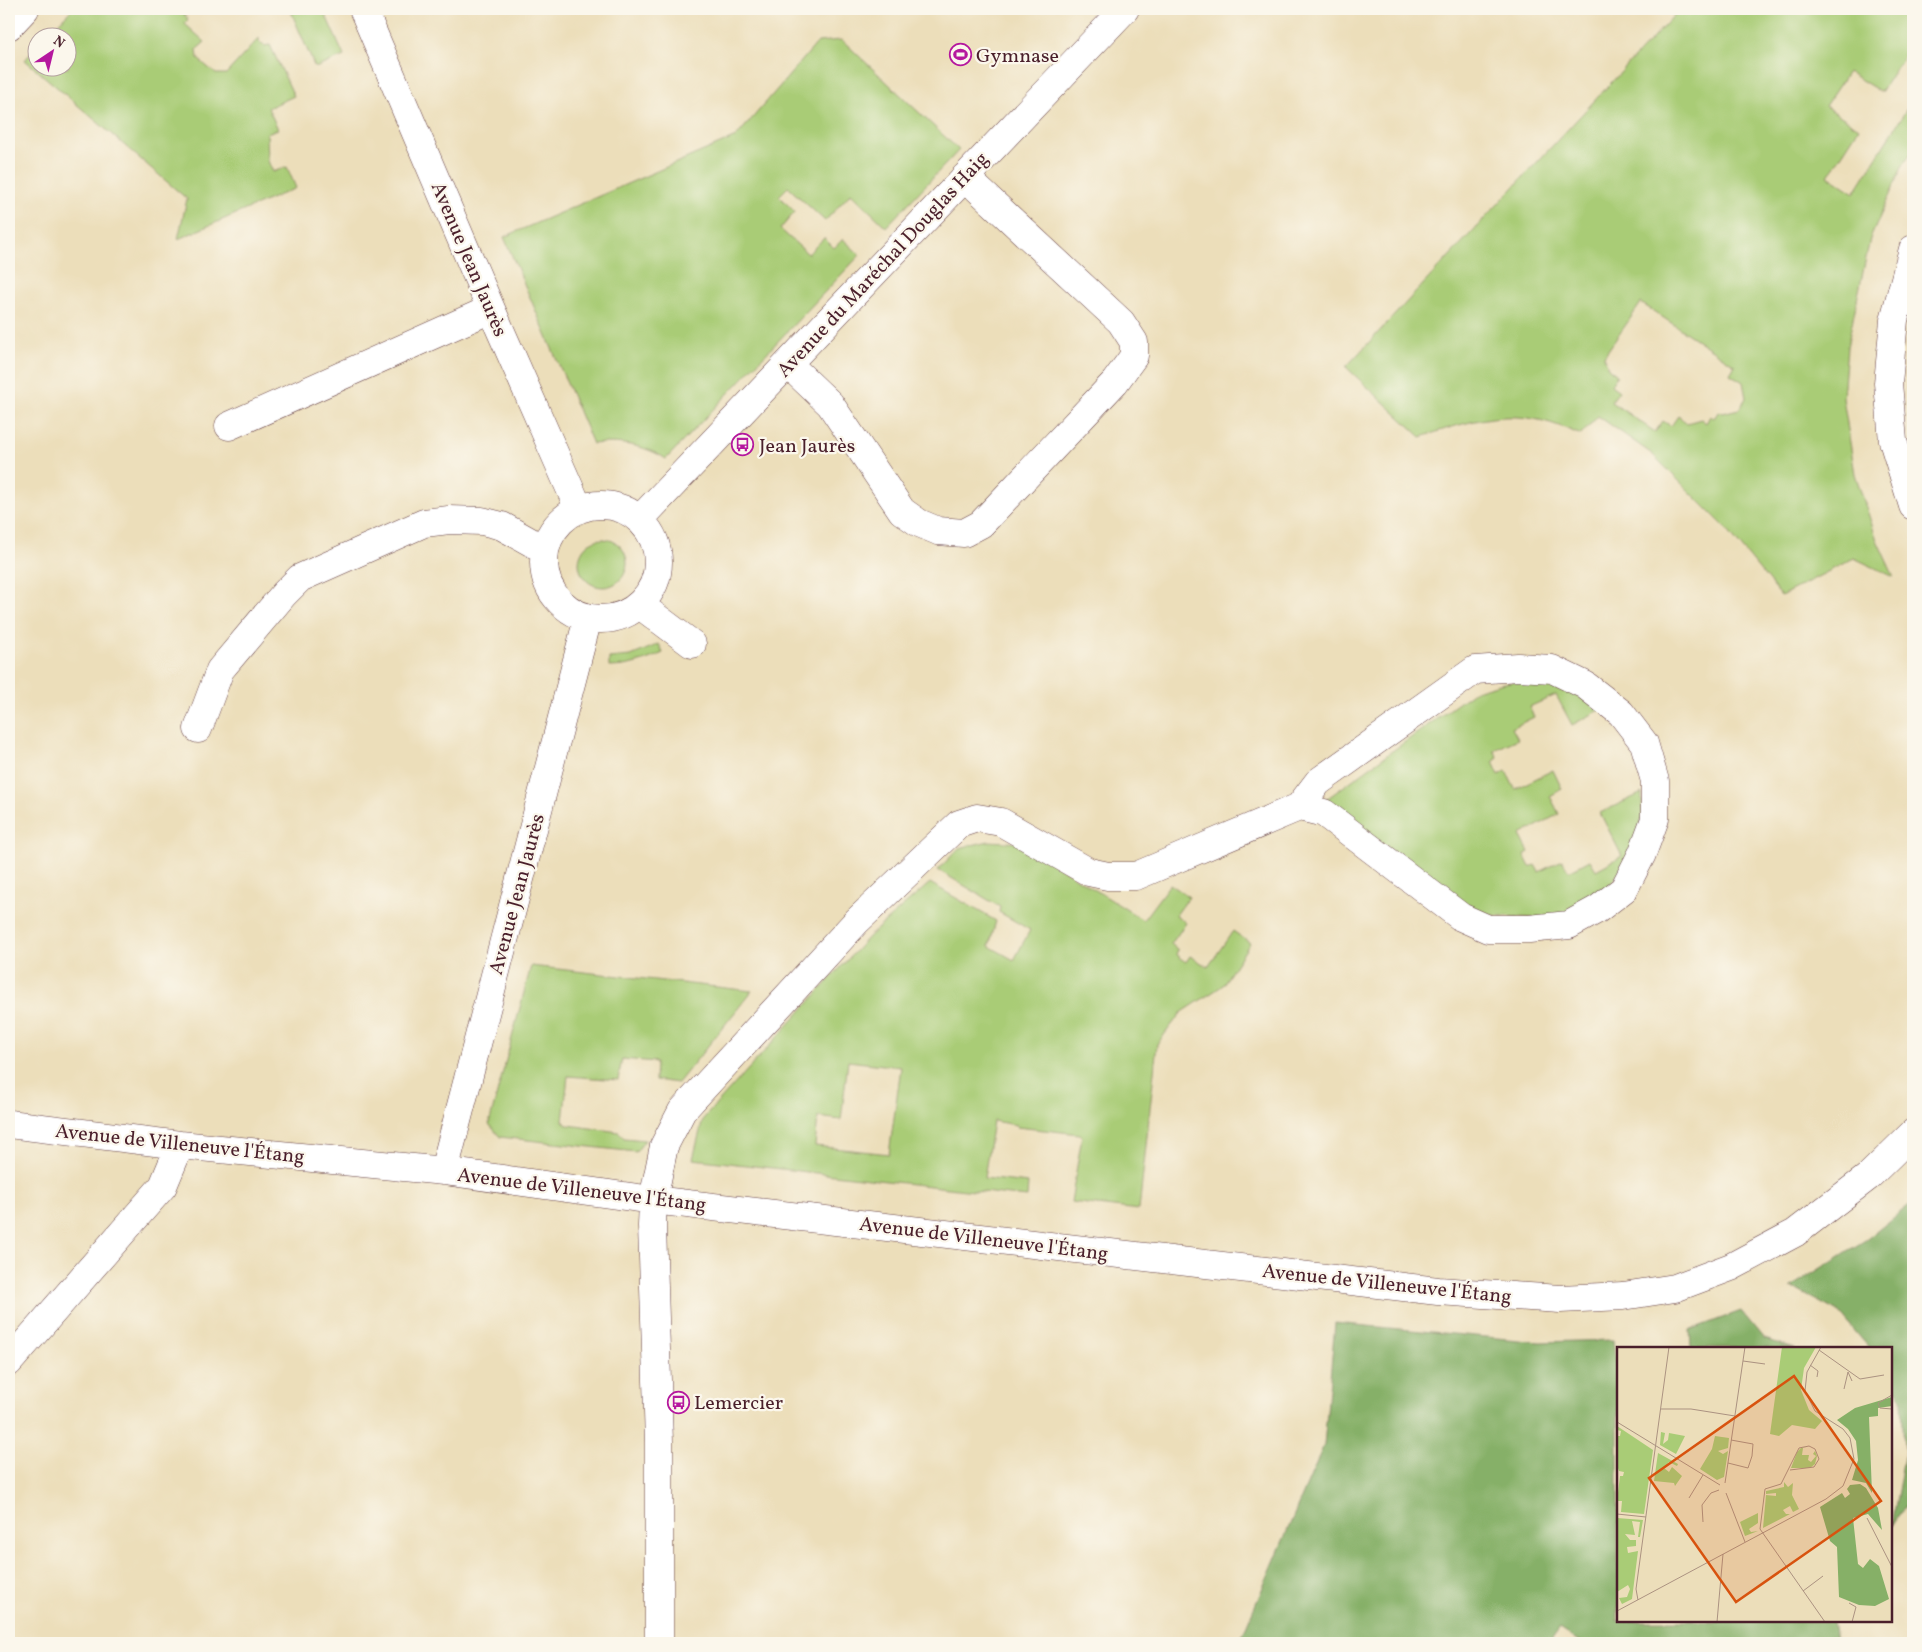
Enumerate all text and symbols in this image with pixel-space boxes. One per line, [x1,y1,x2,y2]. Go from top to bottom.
north arrow [28,28,78,78]
text: N [49,32,68,53]
sports icon: Gymnase [948,43,972,67]
place label: Gymnase [976,43,1059,71]
street label: Avenue du Maréchal Douglas Haig [771,146,996,384]
street label: Avenue Jean Jaurès [423,178,513,341]
bus stop icon: Jean Jaurès [731,433,755,457]
place label: Jean Jaurès [759,433,855,461]
street label: Avenue Jean Jaurès [483,811,553,978]
street label: Avenue de Villeneuve l'Étang [54,1118,306,1172]
street label: Avenue de Villeneuve l'Étang [456,1162,708,1220]
street label: Avenue de Villeneuve l'Étang [858,1211,1110,1269]
street label: Avenue de Villeneuve l'Étang [1261,1258,1513,1312]
inset map [1617,1347,1892,1622]
bus stop icon: Lemercier [666,1390,690,1414]
place label: Lemercier [694,1390,783,1418]

